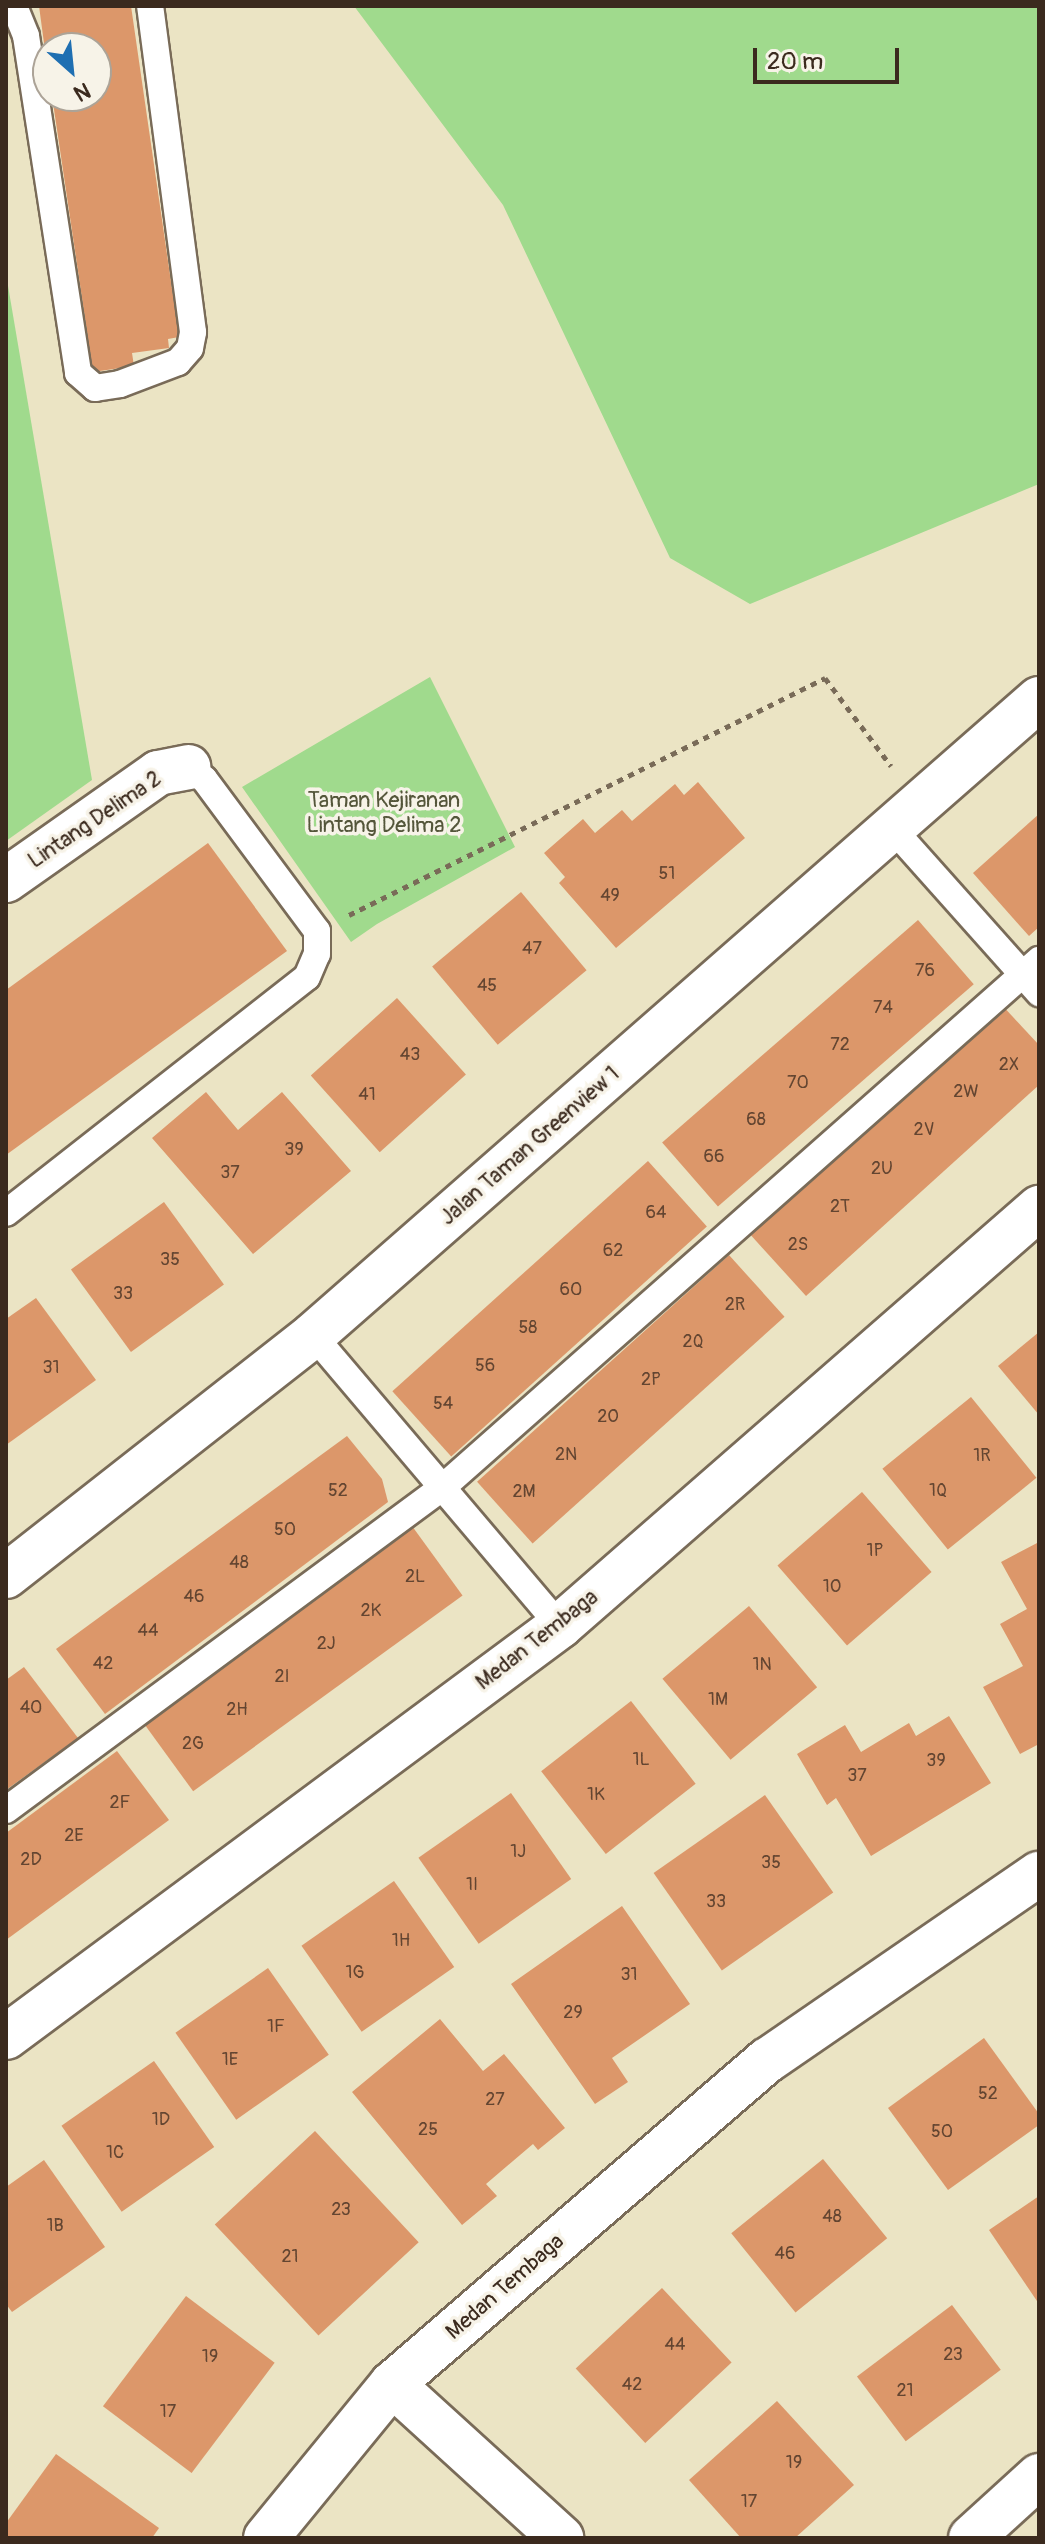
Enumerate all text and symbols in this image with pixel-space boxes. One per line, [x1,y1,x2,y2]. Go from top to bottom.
north arrow [32,32,112,112]
scale bar [757,32,903,82]
text: 20 m [767,47,823,76]
text: N [69,76,95,107]
street label: Lintang Delima 2 [23,766,167,874]
park label: Taman Kejiranan Lintang Delima 2 [306,787,462,838]
house number: 51 [659,863,675,885]
house number: 49 [600,885,620,907]
house number: 47 [522,938,542,960]
house number: 76 [915,960,935,982]
house number: 45 [477,975,497,997]
house number: 74 [873,997,893,1019]
house number: 72 [830,1034,850,1056]
house number: 43 [400,1044,420,1066]
house number: 2X [999,1054,1019,1076]
street label: Jalan Taman Greenview 1 [435,1061,625,1231]
house number: 70 [787,1072,809,1094]
house number: 2W [953,1081,979,1103]
house number: 41 [358,1084,376,1106]
house number: 68 [746,1109,766,1131]
house number: 2V [914,1119,934,1141]
house number: 39 [284,1139,304,1161]
house number: 66 [704,1146,724,1168]
house number: 2U [871,1158,893,1180]
house number: 37 [220,1162,240,1184]
house number: 2T [830,1196,850,1218]
house number: 64 [646,1202,666,1224]
house number: 2S [788,1234,808,1256]
house number: 62 [603,1240,623,1262]
house number: 35 [160,1249,180,1271]
house number: 60 [560,1279,582,1301]
house number: 33 [113,1283,133,1305]
house number: 2R [725,1294,745,1316]
house number: 58 [519,1317,537,1339]
house number: 2Q [682,1331,704,1353]
house number: 56 [475,1355,495,1377]
house number: 31 [42,1357,60,1379]
house number: 2P [641,1369,661,1391]
house number: 54 [433,1393,453,1415]
house number: 2O [597,1406,619,1428]
house number: 2N [555,1444,577,1466]
house number: 1R [973,1445,991,1467]
house number: 52 [328,1480,348,1502]
house number: 1Q [929,1480,947,1502]
house number: 2M [512,1481,536,1503]
house number: 50 [274,1519,296,1541]
house number: 1P [867,1540,883,1562]
house number: 48 [229,1552,249,1574]
house number: 2L [405,1566,425,1588]
house number: 1O [823,1576,841,1598]
street label: Medan Tembaga [471,1584,603,1696]
house number: 46 [184,1586,204,1608]
house number: 2K [361,1600,381,1622]
house number: 44 [138,1620,158,1642]
house number: 2J [317,1633,335,1655]
house number: 42 [93,1653,113,1675]
house number: 1N [752,1654,772,1676]
house number: 2I [274,1666,290,1688]
house number: 1M [708,1689,728,1711]
house number: 40 [20,1697,42,1719]
house number: 2H [226,1699,248,1721]
house number: 2G [182,1733,204,1755]
house number: 1L [632,1749,650,1771]
house number: 39 [926,1750,946,1772]
house number: 37 [847,1765,867,1787]
house number: 1K [587,1784,605,1806]
house number: 2F [110,1792,130,1814]
house number: 2E [64,1825,84,1847]
house number: 1J [510,1841,526,1863]
house number: 2D [20,1849,42,1871]
house number: 35 [761,1852,781,1874]
house number: 1I [466,1874,478,1896]
house number: 33 [706,1891,726,1913]
house number: 1H [392,1930,410,1952]
house number: 1G [346,1962,364,1984]
house number: 31 [620,1964,638,1986]
house number: 29 [563,2002,583,2024]
house number: 1F [267,2016,285,2038]
house number: 1E [222,2049,238,2071]
house number: 52 [978,2083,998,2105]
house number: 27 [485,2089,505,2111]
house number: 1D [152,2109,170,2131]
house number: 25 [418,2119,438,2141]
house number: 50 [931,2121,953,2143]
house number: 1C [106,2142,124,2164]
house number: 23 [331,2199,351,2221]
house number: 48 [822,2206,842,2228]
house number: 1B [46,2215,64,2237]
street label: Medan Tembaga [441,2229,569,2345]
house number: 46 [775,2243,795,2265]
house number: 21 [281,2246,299,2268]
house number: 44 [665,2334,685,2356]
house number: 23 [943,2344,963,2366]
house number: 19 [202,2346,218,2368]
house number: 42 [622,2374,642,2396]
house number: 21 [896,2380,914,2402]
house number: 17 [160,2401,176,2423]
house number: 19 [786,2452,802,2474]
house number: 17 [741,2491,757,2513]

